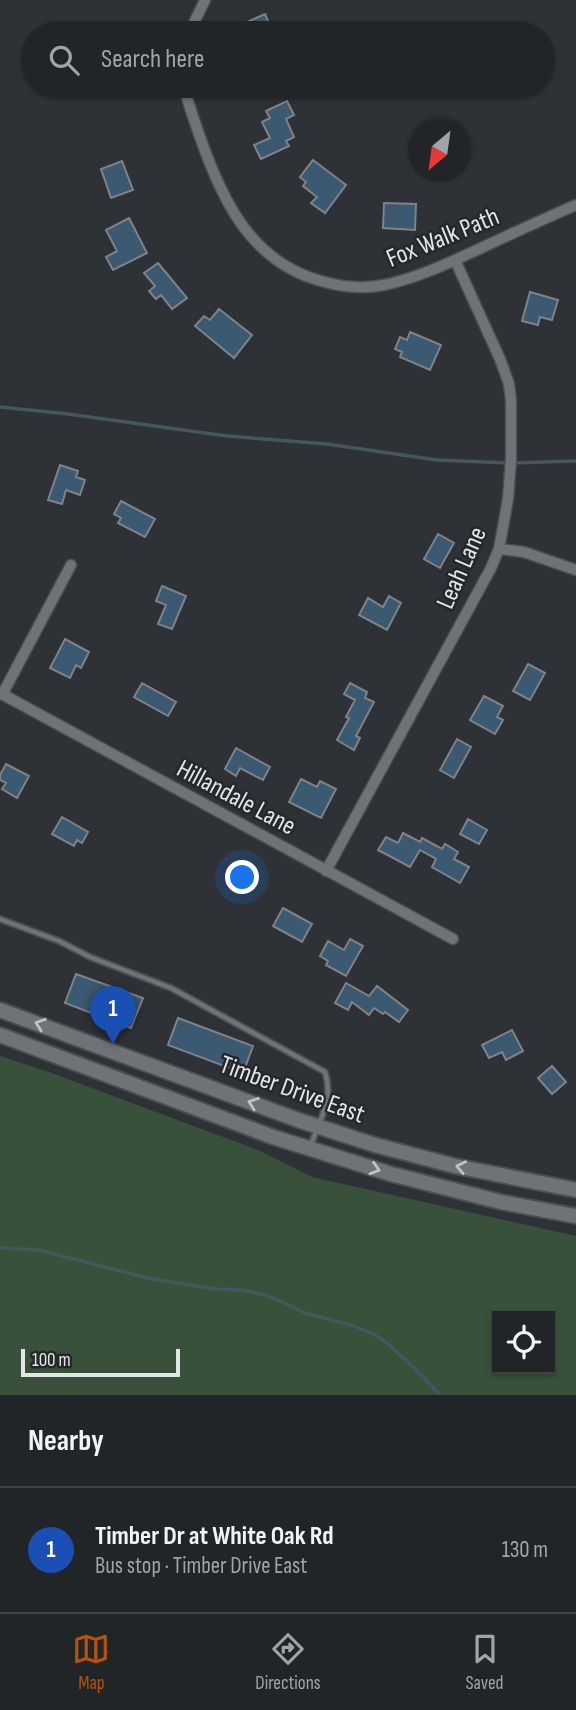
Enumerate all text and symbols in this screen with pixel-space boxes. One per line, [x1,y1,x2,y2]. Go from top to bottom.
search box [21,21,555,98]
icon: search [45,41,83,79]
text: Search here [101,44,204,75]
north arrow [408,119,471,182]
street label: Fox Walk Path [382,201,504,275]
street label: Leah Lane [430,522,494,614]
street label: Hillandale Lane [171,754,301,842]
your location [225,860,259,894]
pin: 1 [90,986,136,1044]
one-way arrow [34,1018,46,1032]
street label: Timber Drive East [215,1049,369,1131]
one-way arrow [248,1097,260,1111]
one-way arrow [369,1161,381,1175]
one-way arrow [455,1161,467,1176]
map controls [492,1311,555,1374]
button: locate [492,1311,555,1374]
scale bar [21,1346,180,1378]
text: 100 m [32,1349,71,1372]
text: Nearby [28,1423,104,1459]
text: Timber Dr at White Oak Rd [95,1521,334,1552]
text: 1 [46,1536,56,1564]
text: 130 m [502,1536,548,1564]
text: Bus stop · Timber Drive East [95,1552,307,1580]
tab: Map [72,1630,110,1695]
tab: Directions [255,1630,321,1695]
tab: Saved [465,1630,504,1695]

